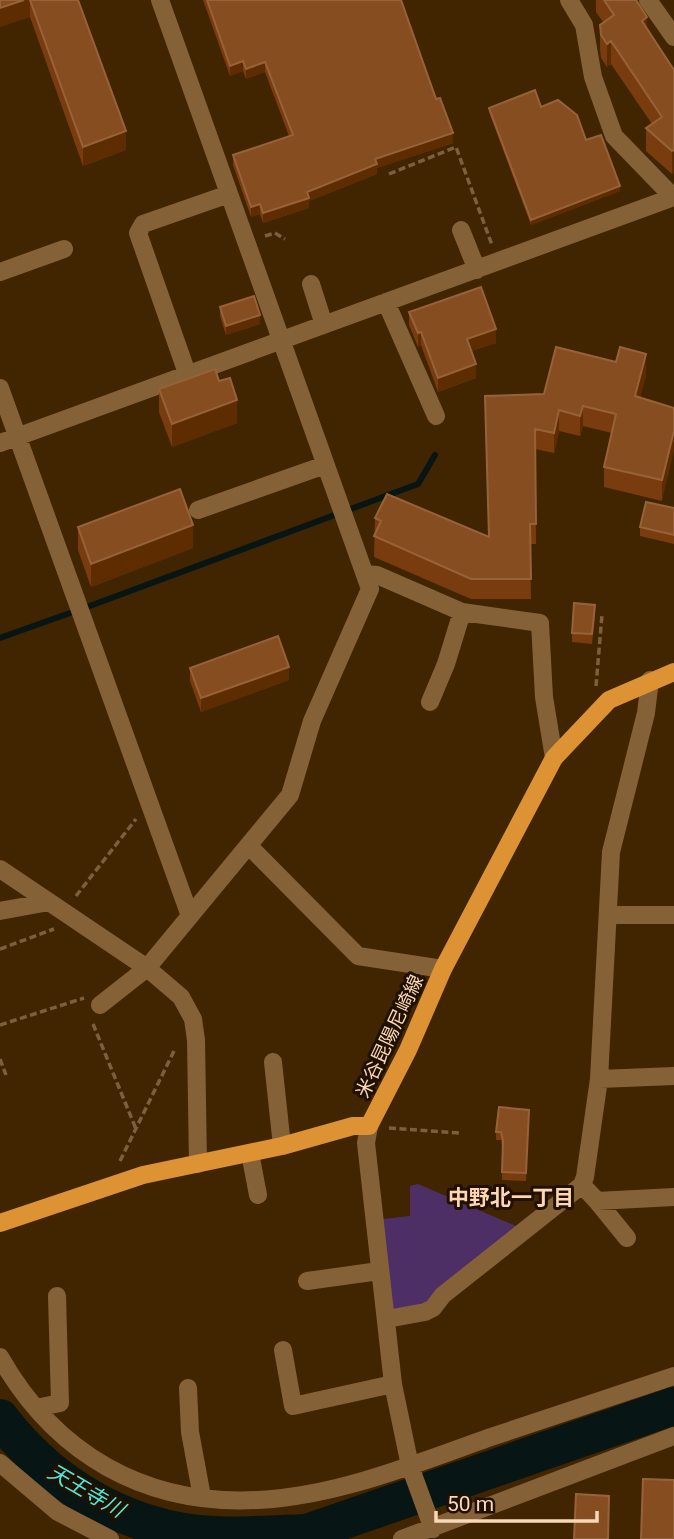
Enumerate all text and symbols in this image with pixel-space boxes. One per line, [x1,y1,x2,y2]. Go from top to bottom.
street label: 米谷昆陽尼崎線 [351,971,428,1101]
district label: 中野北一丁目 [448,1186,574,1210]
water label: 天王寺川 [44,1460,130,1523]
scale bar [436,1480,597,1524]
text: 50 m [447,1492,494,1516]

